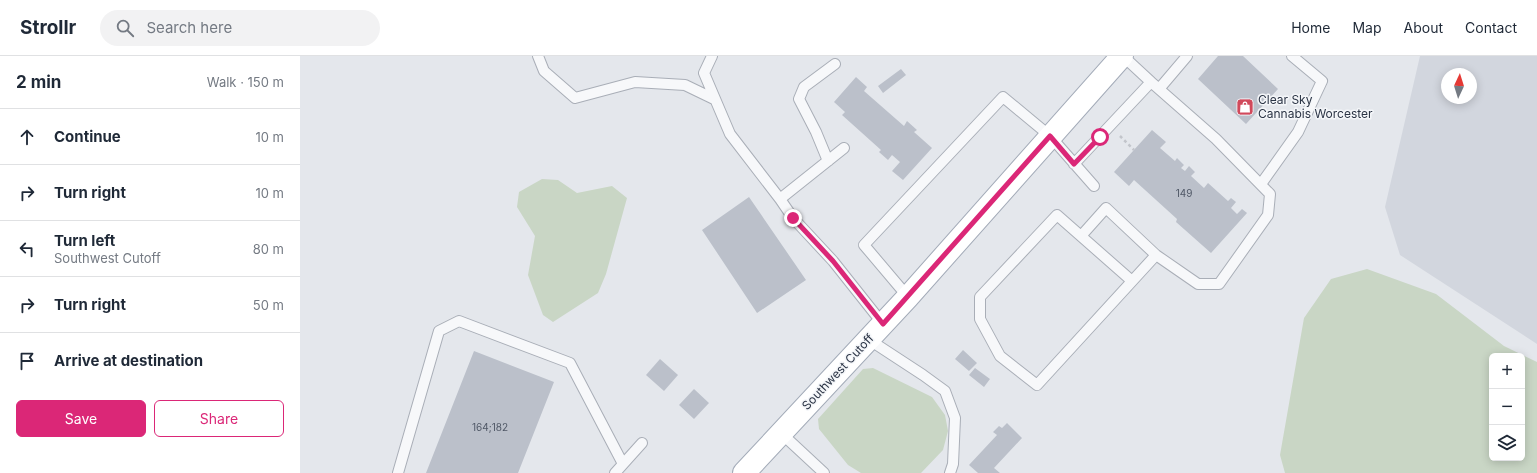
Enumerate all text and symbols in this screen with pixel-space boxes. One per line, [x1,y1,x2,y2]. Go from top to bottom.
search box [100,10,380,46]
text: Strollr [20,16,76,39]
icon: search [114,17,136,39]
text: Search here [146,18,232,37]
text: Home [1291,19,1330,36]
text: Map [1352,19,1382,36]
text: About [1404,19,1443,36]
text: Contact [1465,19,1517,36]
north arrow [1441,68,1477,104]
text: 2 min [16,72,61,92]
text: Walk · 150 m [207,74,284,90]
place label: Clear Sky Cannabis Worcester [1258,92,1373,121]
shop icon: Clear Sky Cannabis Worcester [1235,97,1255,117]
icon: ahead [16,126,38,148]
text: Continue [54,127,121,146]
route start [1091,128,1109,146]
text: 10 m [255,129,284,145]
icon: right [16,182,38,204]
text: Turn right [54,183,126,202]
text: 10 m [255,185,284,201]
house number: 149 [1176,187,1192,199]
route end [784,209,802,227]
text: Turn left [54,231,115,250]
icon: left [16,238,38,260]
text: 80 m [253,241,284,257]
text: Southwest Cutoff [54,250,161,266]
icon: right [16,294,38,316]
text: Turn right [54,295,126,314]
text: 50 m [253,297,284,313]
street label: Southwest Cutoff [799,330,877,413]
icon: arrive [16,350,38,372]
text: Arrive at destination [54,351,203,370]
map controls [1489,353,1525,461]
button: + [1489,353,1525,389]
button: − [1489,389,1525,425]
button: Save [16,400,146,437]
button: Share [154,400,284,437]
house number: 164;182 [472,421,508,433]
button: layers [1489,425,1525,461]

